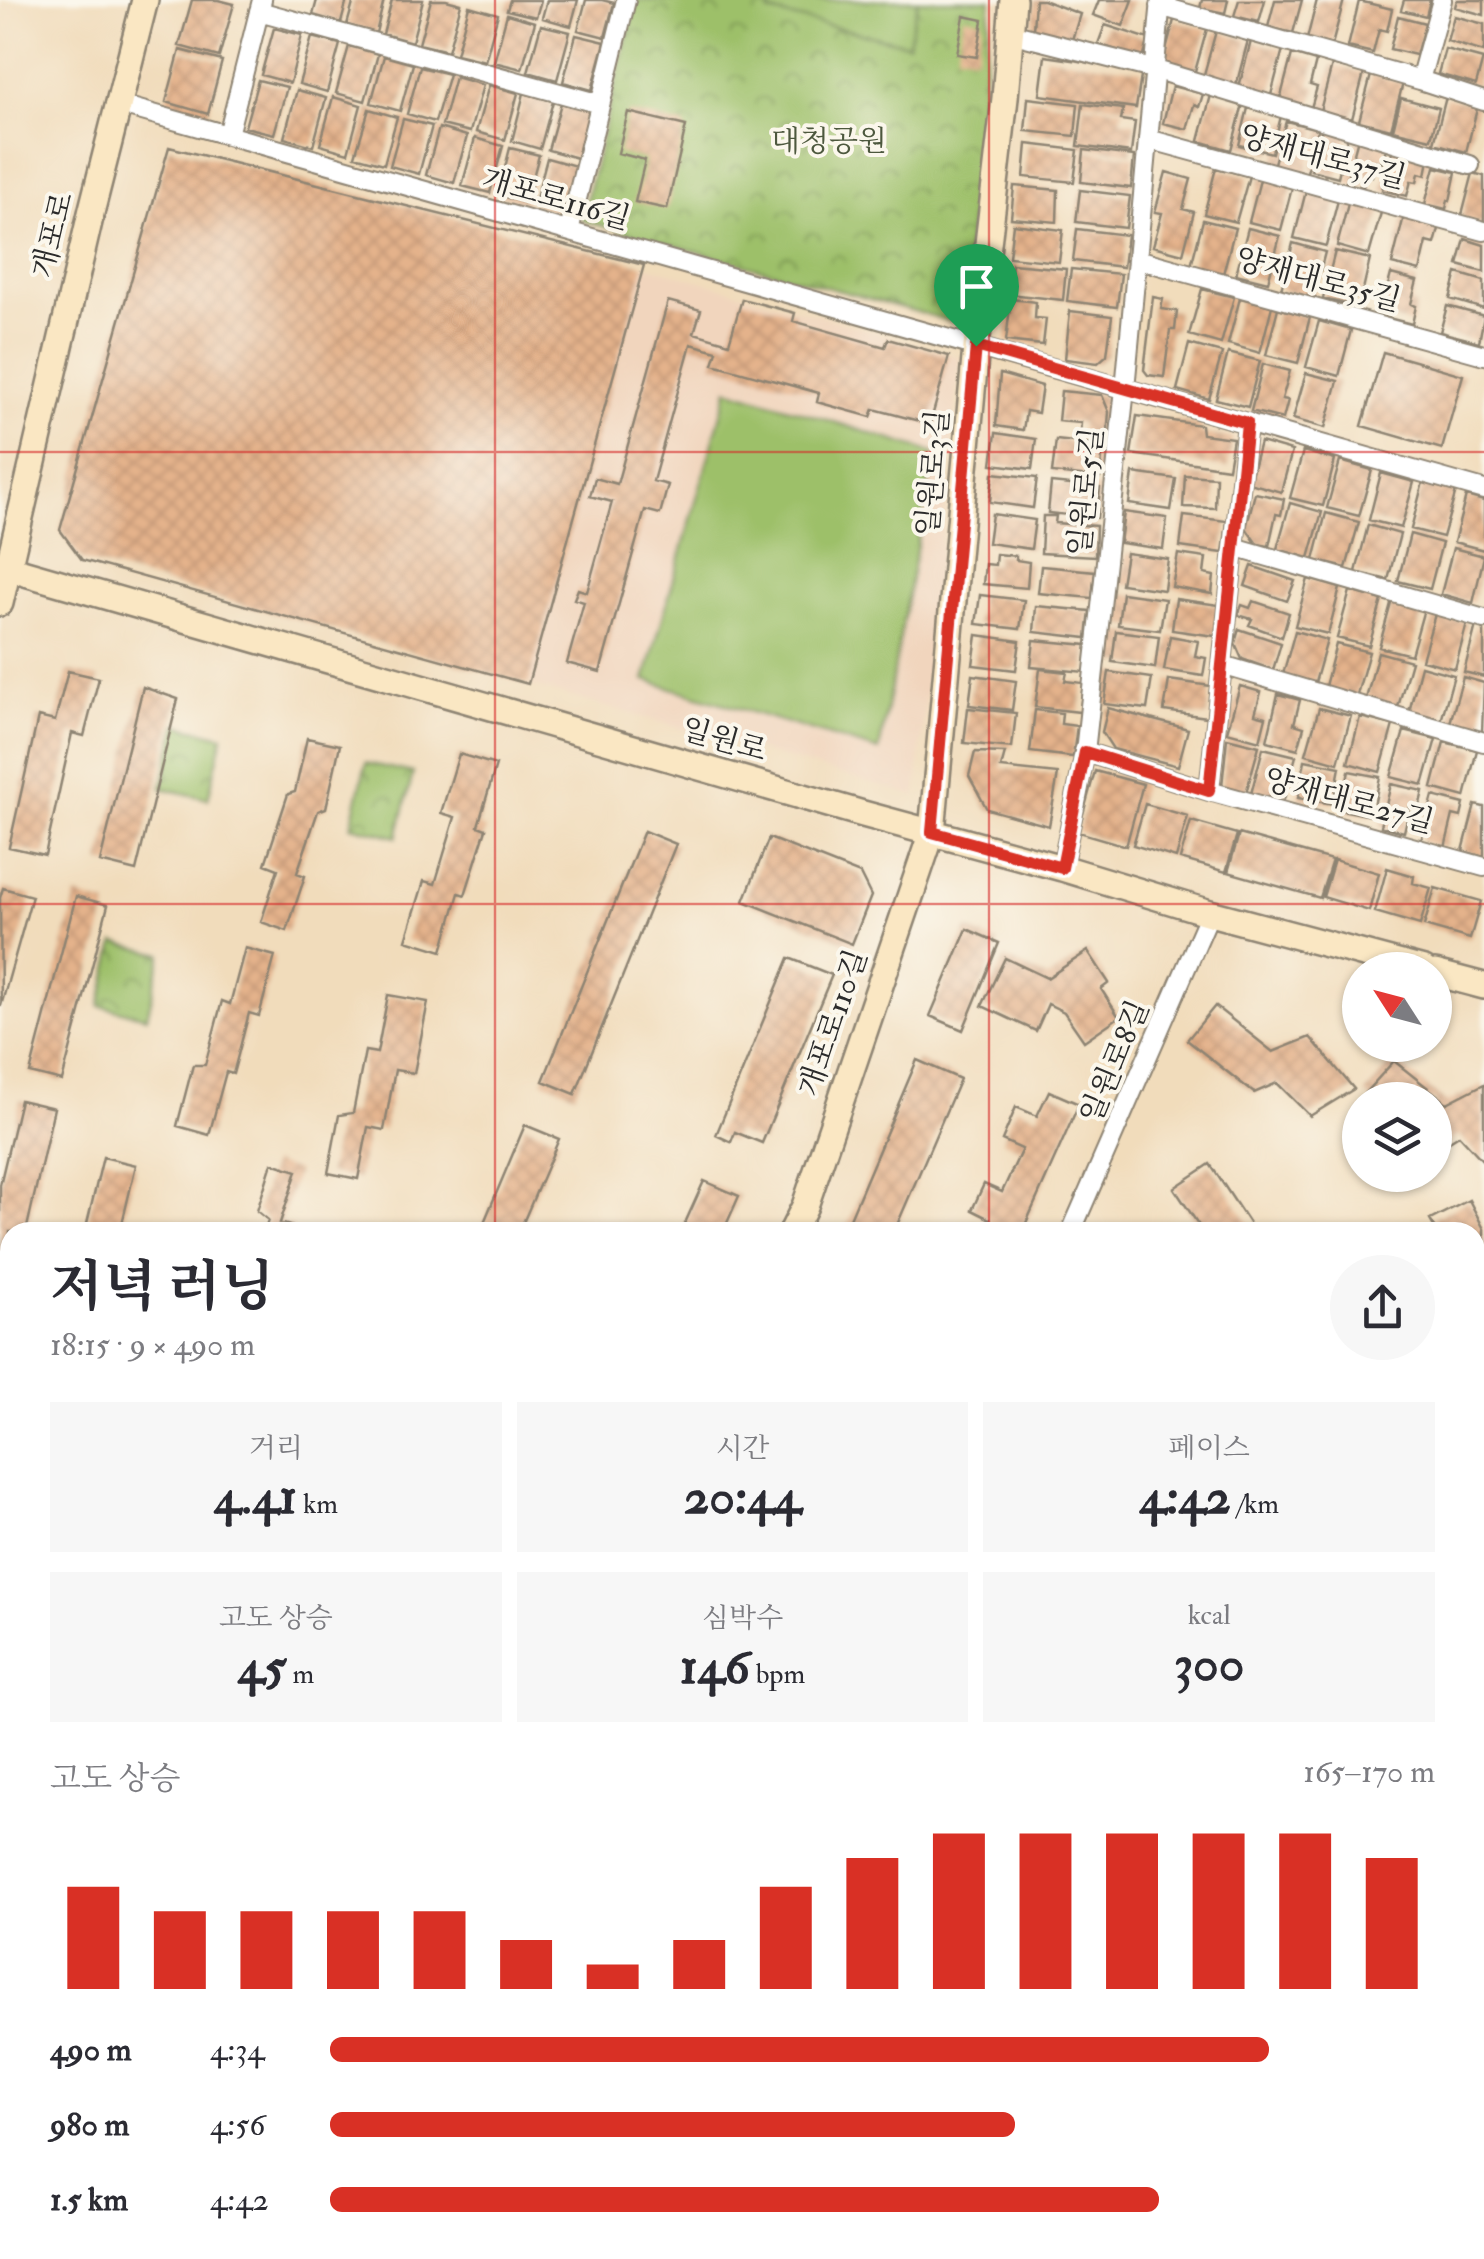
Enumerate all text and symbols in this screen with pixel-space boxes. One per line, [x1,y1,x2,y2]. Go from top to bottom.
street label: 양재대로37길 [1236,117,1410,197]
park label: 대청공원 [771,123,887,160]
street label: 개포로116길 [478,160,634,238]
street label: 개포로 [25,188,81,282]
street label: 양재대로35길 [1231,240,1405,320]
pin [934,244,1019,347]
icon: arrive [949,259,1004,314]
street label: 일원로3길 [909,408,957,538]
street label: 일원로5길 [1061,426,1111,558]
street label: 일원로 [677,710,771,770]
street label: 양재대로27길 [1260,761,1438,841]
street label: 개포로110길 [791,945,875,1101]
north arrow [1342,952,1452,1062]
map controls [1342,952,1452,1192]
street label: 일원로8길 [1073,995,1157,1129]
button: layers [1342,1082,1452,1192]
text: 저녁 러닝 [50,1253,274,1322]
button: share [1330,1255,1435,1360]
text: 18:15 · 9 × 490 m [50,1325,255,1365]
text: 거리 [249,1431,303,1466]
text: 시간 [715,1431,770,1466]
text: 페이스 [1169,1431,1250,1466]
text: 4.41 [214,1466,297,1529]
text: 20:44 [684,1466,801,1529]
text: 4:42 [1139,1466,1231,1529]
text: km [297,1487,338,1522]
text: /km [1231,1487,1279,1522]
text: kcal [1188,1598,1231,1633]
text: 고도 상승 [219,1601,333,1636]
text: 심박수 [702,1601,783,1636]
text: 300 [1174,1633,1244,1696]
text: 45 [238,1636,286,1699]
text: 146 [680,1636,750,1699]
text: m [286,1657,314,1692]
text: bpm [750,1657,805,1692]
text: 165–170 m [1303,1752,1435,1792]
text: 고도 상승 [50,1759,180,1799]
text: 490 m [50,2030,132,2070]
text: 4:34 [210,2030,265,2070]
text: 980 m [50,2105,129,2145]
text: 4:56 [210,2105,265,2145]
text: 1.5 km [50,2180,128,2220]
text: 4:42 [210,2180,269,2220]

